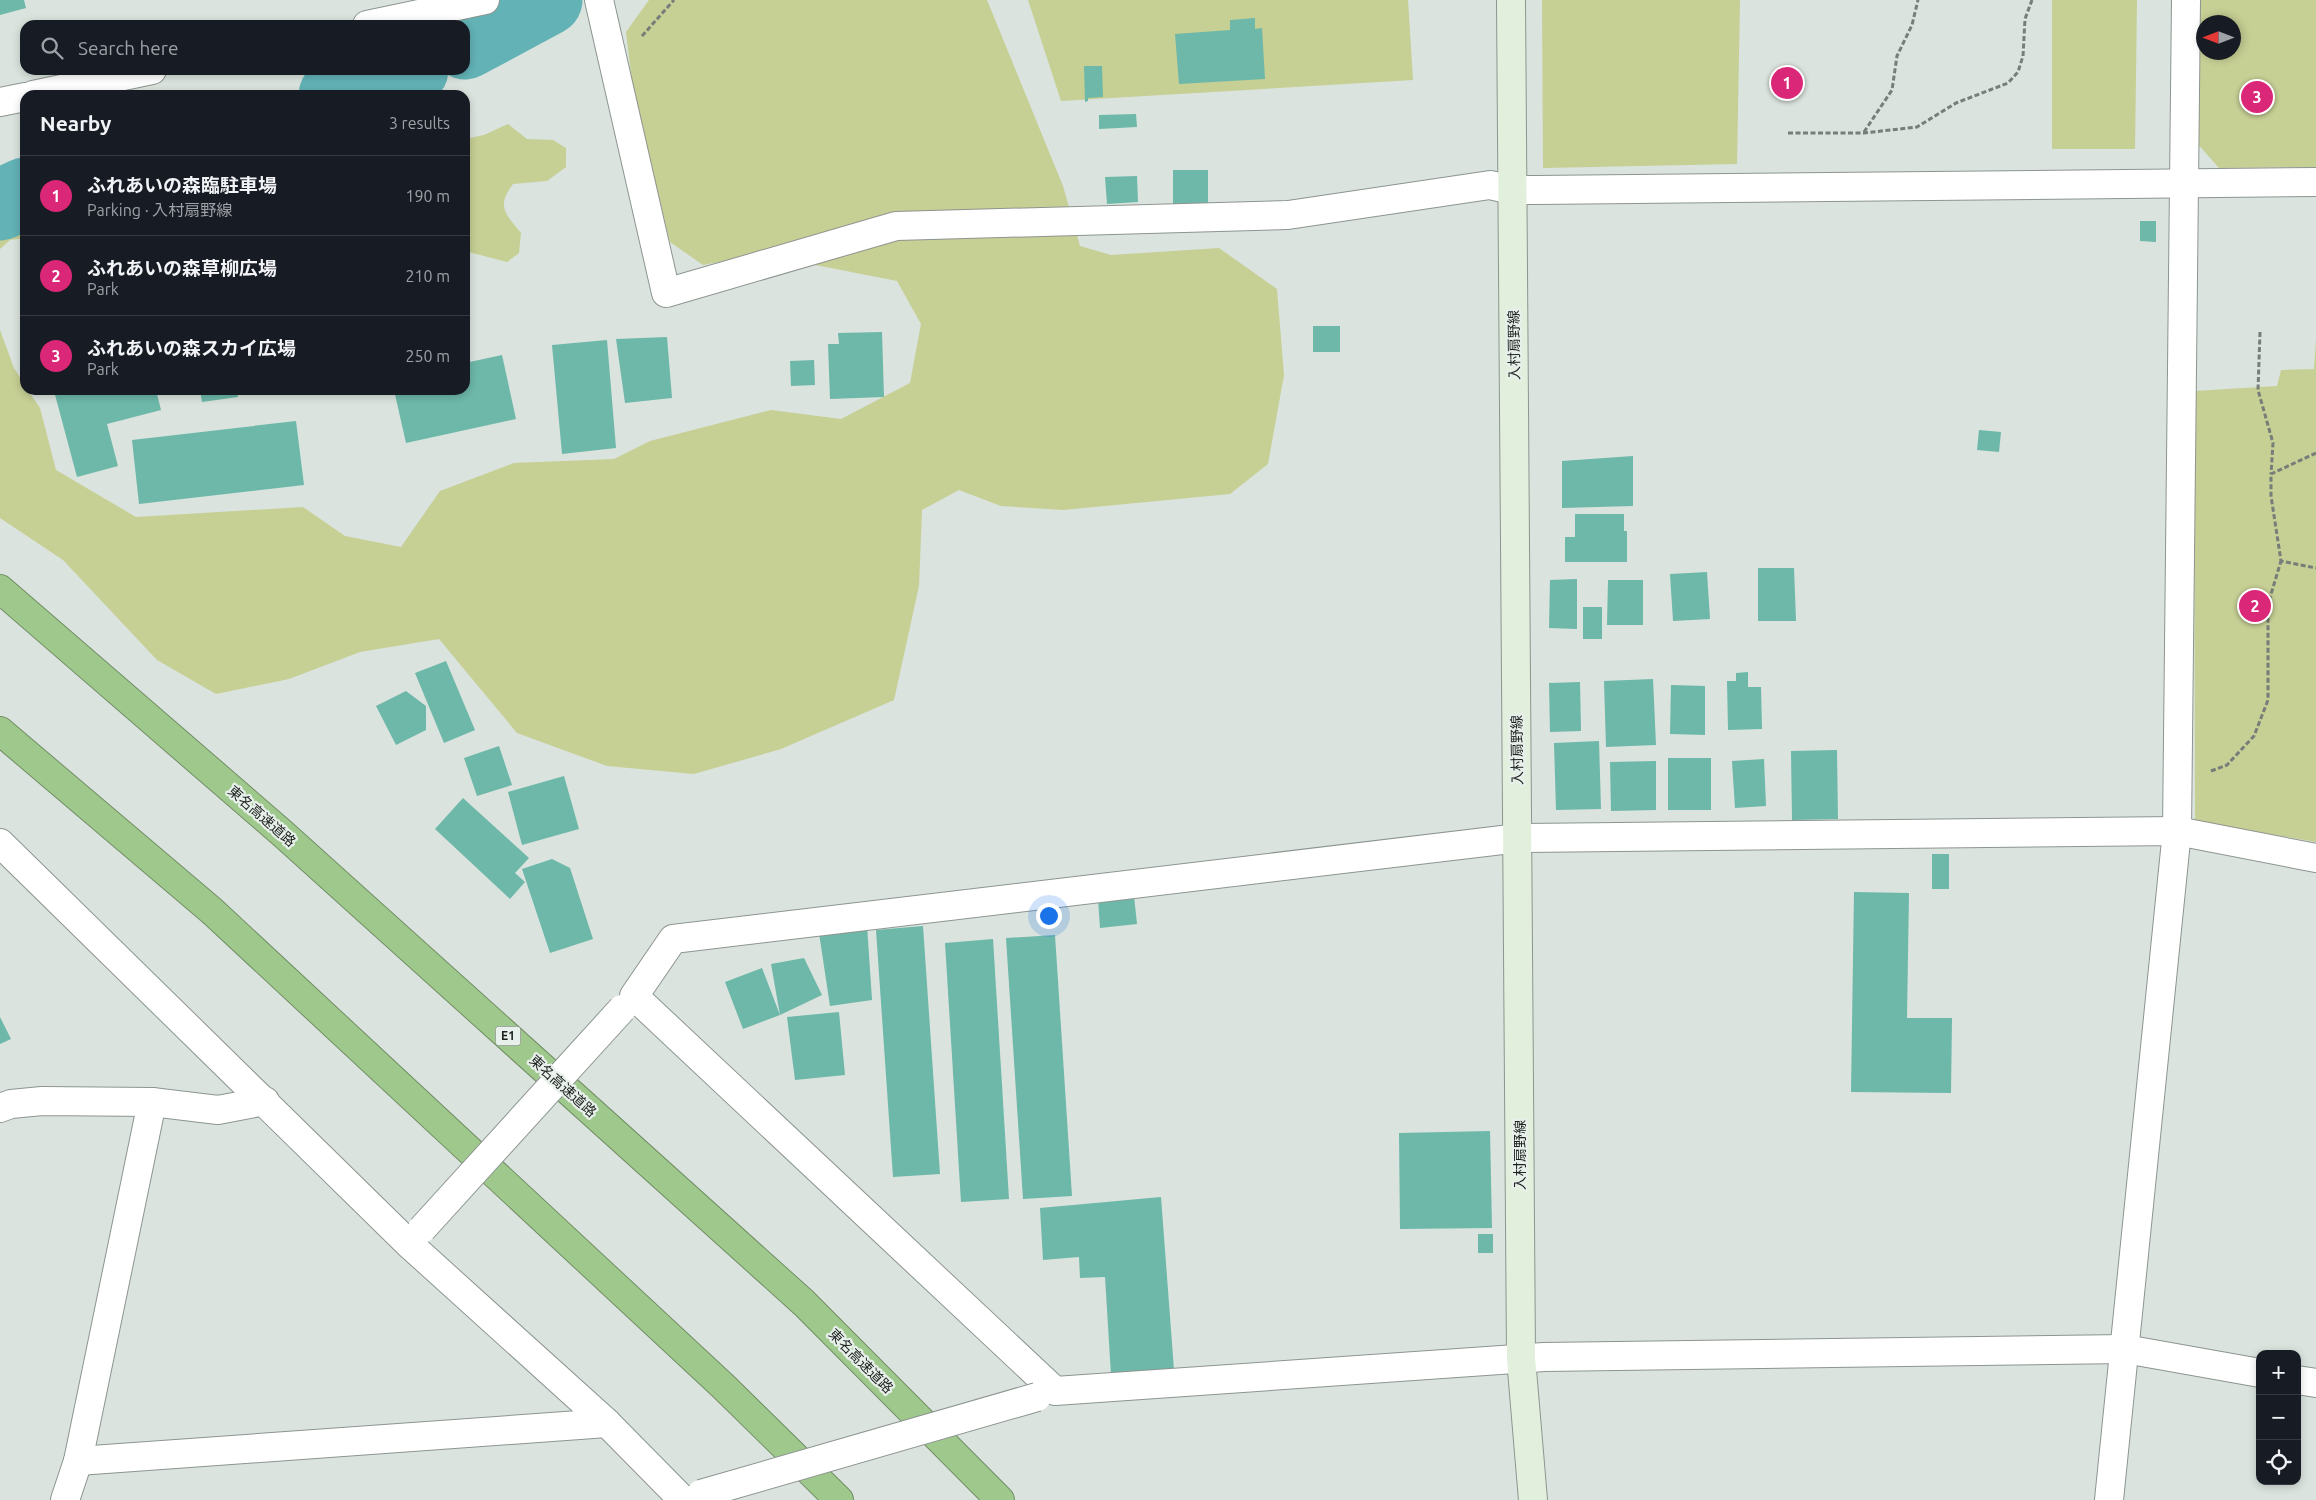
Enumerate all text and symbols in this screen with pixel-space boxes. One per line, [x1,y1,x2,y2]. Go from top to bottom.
north arrow [2196,15,2241,60]
search box [20,20,470,75]
icon: search [38,34,66,62]
text: Search here [78,37,178,59]
pin: 1 [1771,64,1803,102]
pin: 3 [2241,78,2273,116]
text: Nearby [40,111,111,135]
text: 3 results [389,114,450,132]
text: ふれあいの森臨駐車場 [87,174,277,196]
text: 1 [51,187,61,205]
text: 190 m [405,187,450,205]
text: Parking · 入村扇野線 [87,201,232,219]
text: ふれあいの森草柳広場 [87,257,277,279]
text: 2 [51,267,61,285]
text: 210 m [405,267,450,285]
text: Park [87,280,119,298]
street label: 入村扇野線 [1505,310,1523,380]
text: ふれあいの森スカイ広場 [87,337,296,359]
text: 3 [51,347,61,365]
text: 250 m [405,347,450,365]
text: Park [87,360,119,378]
pin: 2 [2239,587,2271,625]
street label: 入村扇野線 [1508,715,1526,785]
street label: 東名高速道路 [225,782,299,850]
your location [1036,903,1062,929]
road number: E1 [496,1026,520,1046]
street label: 東名高速道路 [526,1052,600,1120]
street label: 入村扇野線 [1512,1120,1528,1190]
street label: 東名高速道路 [826,1326,896,1396]
map controls [2256,1350,2301,1485]
button: + [2256,1350,2301,1395]
button: − [2256,1395,2301,1440]
button: locate [2256,1440,2301,1485]

